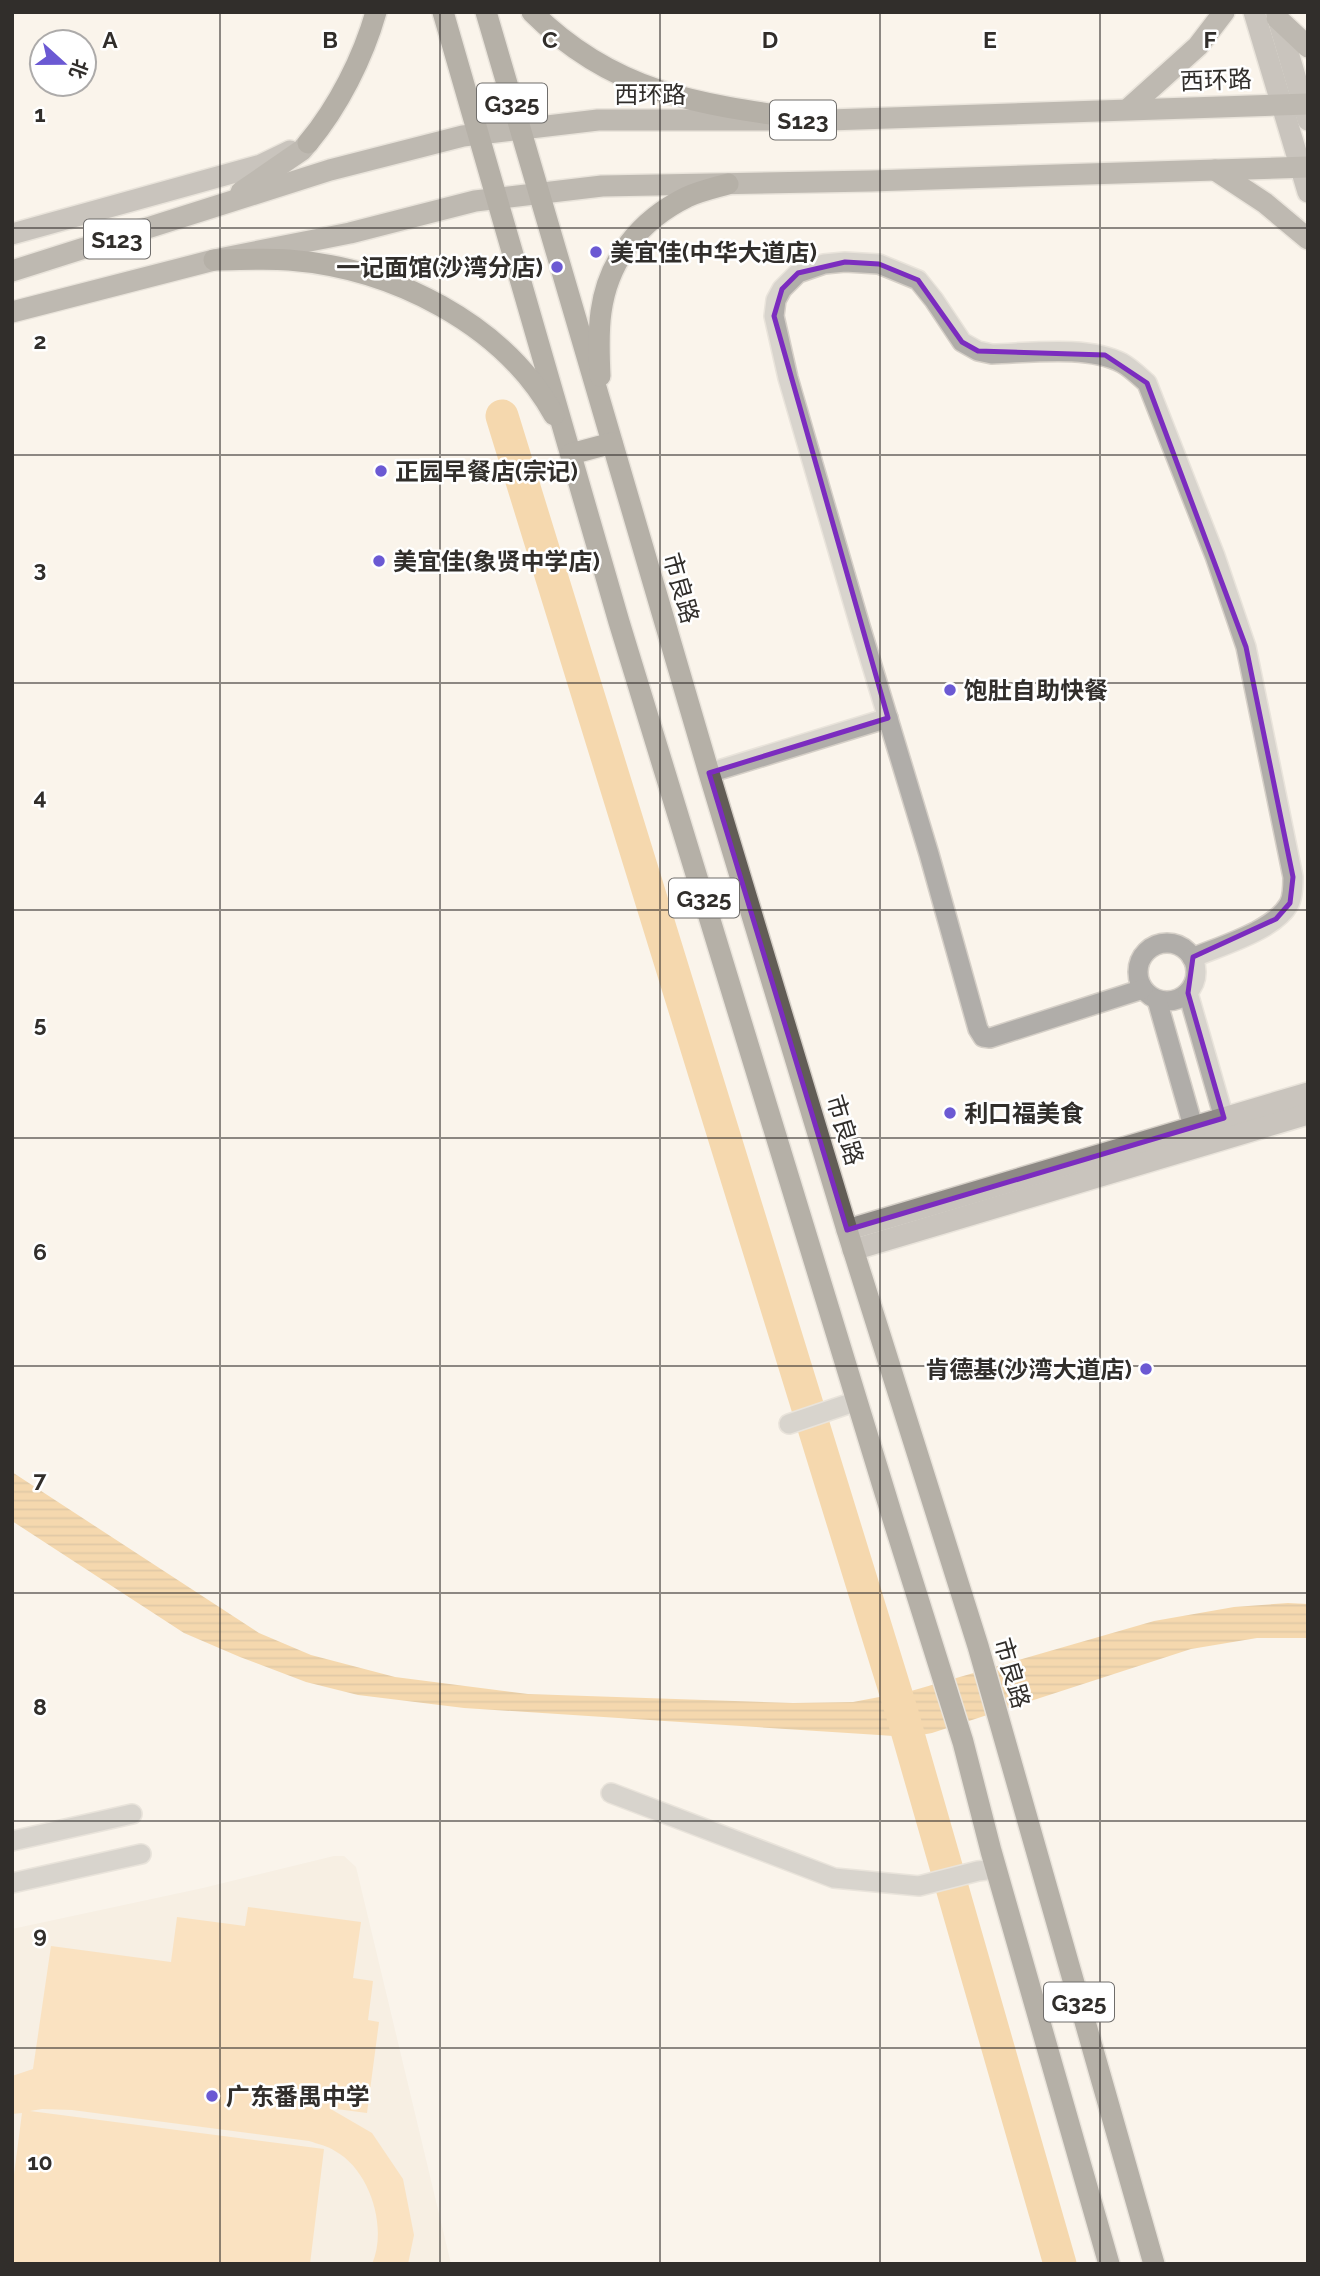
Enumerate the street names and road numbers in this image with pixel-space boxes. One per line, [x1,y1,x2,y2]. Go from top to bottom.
street label: 西环路 [1180,64,1252,96]
street label: 西环路 [614,80,686,109]
road number: G325 [477,83,547,122]
road number: S123 [770,100,836,140]
road number: S123 [84,220,150,258]
street label: 市良路 [657,549,705,627]
road number: G325 [669,878,739,917]
street label: 市良路 [821,1091,869,1169]
street label: 市良路 [988,1634,1036,1712]
road number: G325 [1044,1982,1114,2022]

